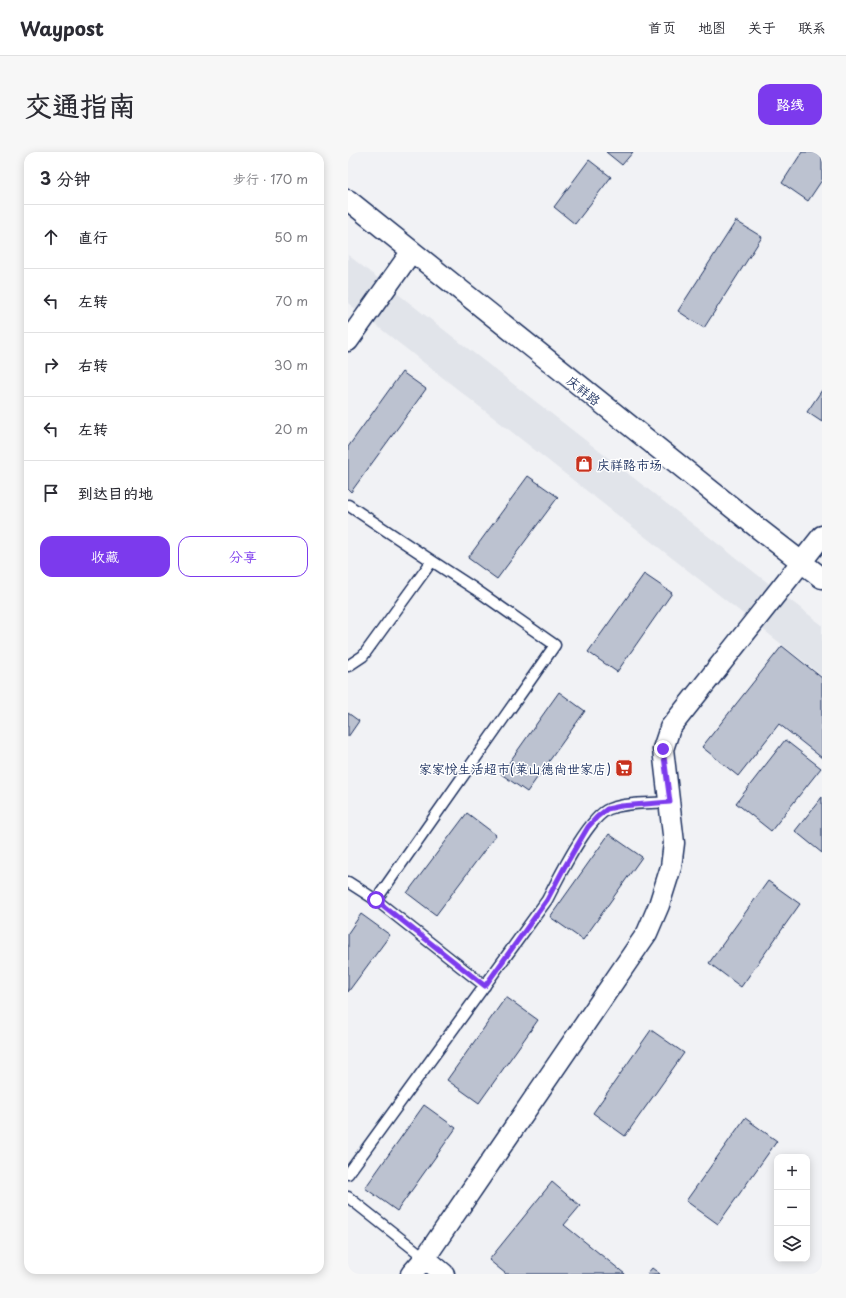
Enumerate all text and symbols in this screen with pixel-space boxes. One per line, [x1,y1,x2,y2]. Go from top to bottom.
text: Waypost [20,14,104,42]
text: 首页 [648,17,676,38]
text: 地图 [698,17,726,38]
text: 关于 [748,17,776,38]
text: 联系 [798,17,826,38]
text: 交通指南 [24,83,136,126]
button: 路线 [758,84,822,125]
text: 3 分钟 [40,165,91,191]
text: 步行 · 170 m [233,169,308,188]
text: 直行 [78,225,108,248]
icon: ahead [40,226,62,248]
text: 50 m [274,227,308,246]
text: 左转 [78,289,108,312]
icon: left [40,290,62,312]
text: 70 m [275,291,308,310]
text: 右转 [78,353,108,376]
icon: right [40,354,62,376]
text: 30 m [274,355,308,374]
street label: 庆祥路 [563,370,605,410]
text: 左转 [78,417,108,440]
icon: left [40,418,62,440]
text: 20 m [274,419,308,438]
shop icon: 庆祥路市场 [574,454,594,474]
place label: 庆祥路市场 [597,455,662,474]
text: 到达目的地 [78,481,153,504]
icon: arrive [40,482,62,504]
button: 收藏 [40,536,170,577]
button: 分享 [178,536,308,577]
route end [654,740,672,758]
supermarket icon: 家家悦生活超市(莱山德尚世家店) [614,758,634,778]
place label: 家家悦生活超市(莱山德尚世家店) [419,759,611,778]
route start [367,891,385,909]
map controls [774,1154,810,1262]
button: + [774,1154,810,1190]
button: − [774,1190,810,1226]
button: layers [774,1226,810,1262]

